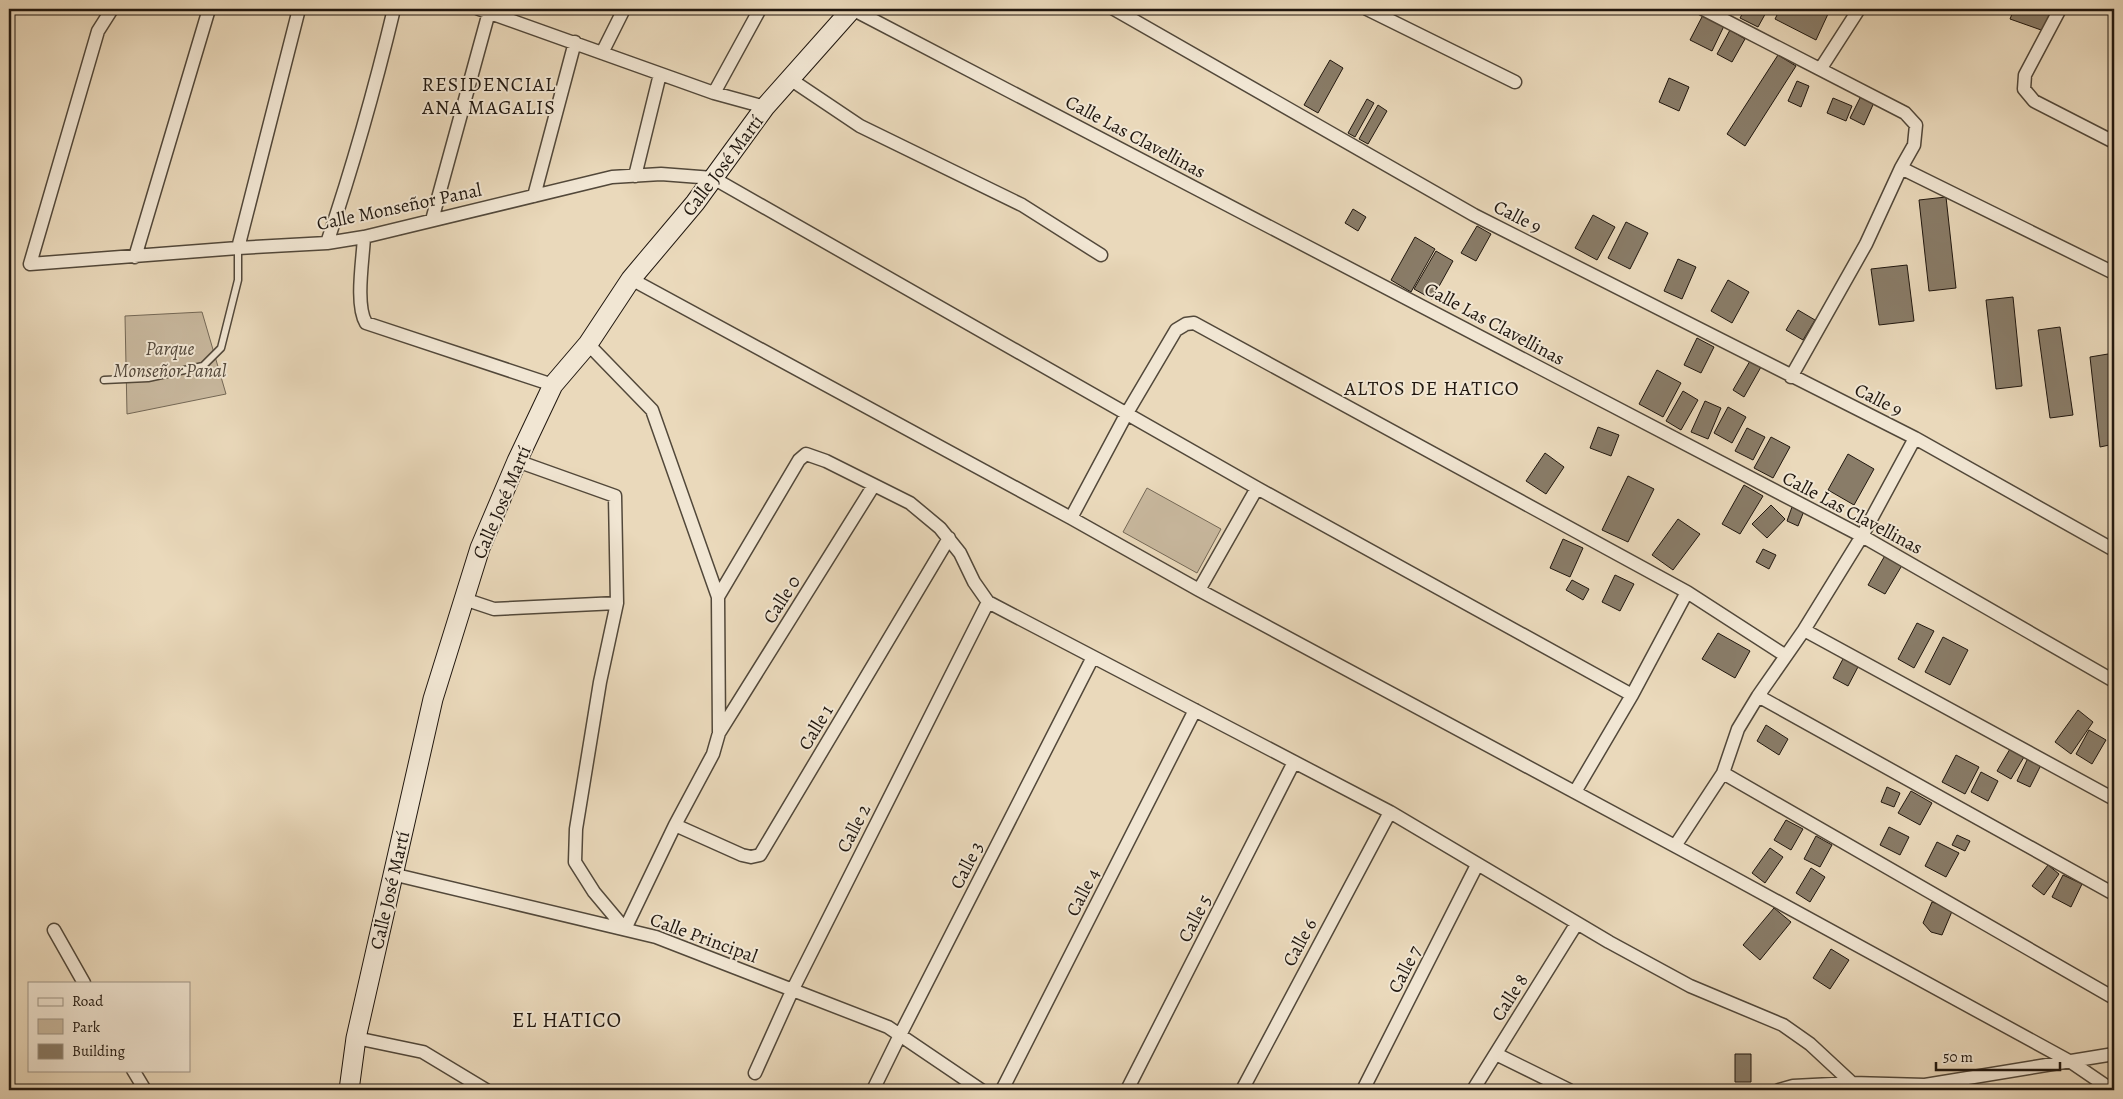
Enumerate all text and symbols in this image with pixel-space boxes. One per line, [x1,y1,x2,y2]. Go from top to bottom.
district label: RESIDENCIAL ANA MAGALIS [421,71,556,121]
street label: Calle Las Clavellinas [1061,89,1210,185]
street label: Calle José Martí [676,110,770,222]
street label: Calle Monseñor Panal [314,177,484,237]
street label: Calle 9 [1489,194,1546,240]
street label: Calle Las Clavellinas [1420,276,1569,372]
park label: Parque Monseñor Panal [113,336,227,384]
district label: ALTOS DE HATICO [1343,375,1520,402]
street label: Calle 9 [1850,377,1907,423]
street label: Calle José Martí [466,442,537,563]
street label: Calle Las Clavellinas [1778,465,1927,561]
street label: Calle 0 [757,570,807,629]
street label: Calle 1 [792,699,840,755]
street label: Calle 2 [831,800,877,857]
street label: Calle José Martí [364,828,416,952]
street label: Calle 3 [944,837,990,894]
street label: Calle 4 [1060,864,1106,921]
street label: Calle 5 [1172,890,1218,947]
street label: Calle Principal [646,906,761,970]
street label: Calle 6 [1276,914,1323,971]
street label: Calle 7 [1382,941,1428,998]
street label: Calle 8 [1485,969,1535,1026]
legend [28,982,190,1072]
text: Road [72,991,104,1011]
district label: EL HATICO [512,1006,622,1034]
text: Park [72,1017,101,1037]
scale bar [1936,1039,2059,1071]
text: Building [72,1041,125,1061]
text: 50 m [1943,1047,1973,1067]

